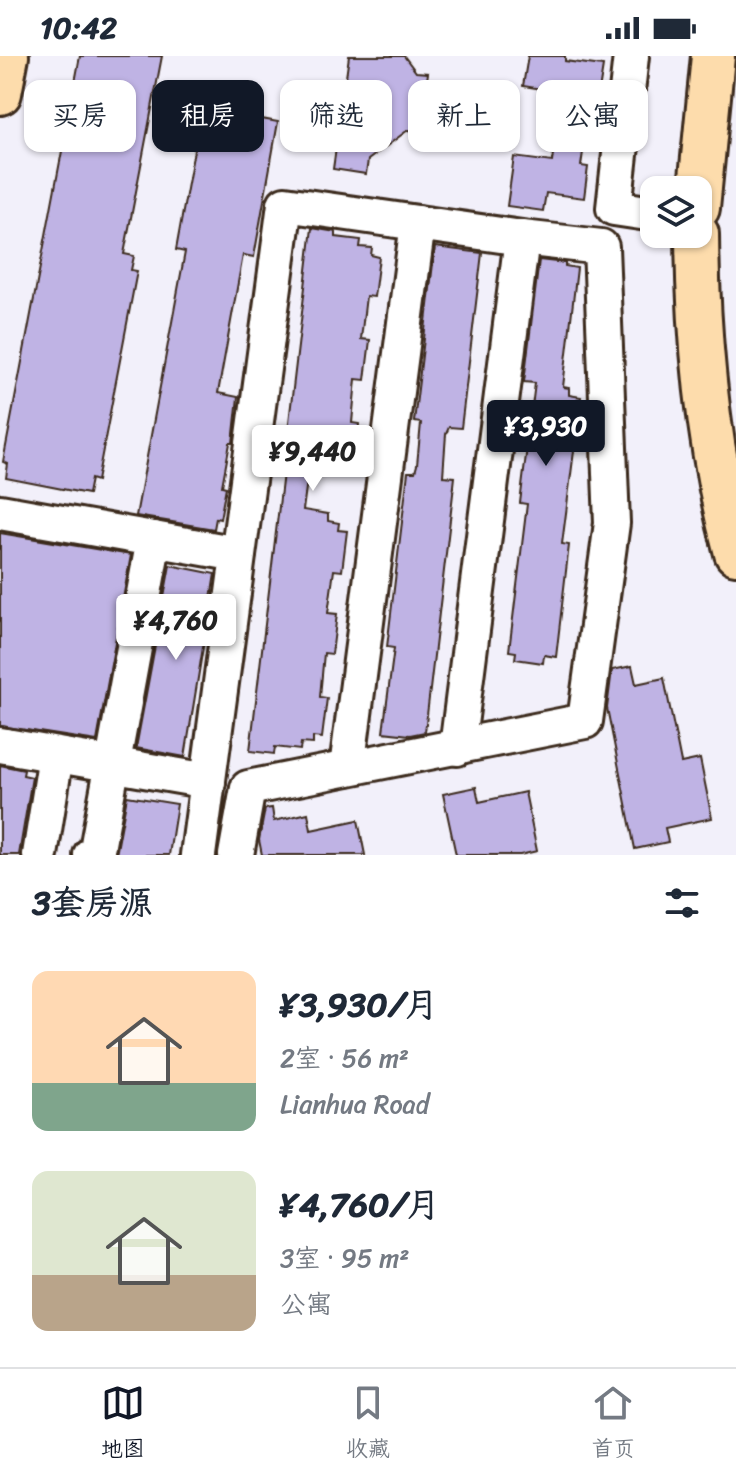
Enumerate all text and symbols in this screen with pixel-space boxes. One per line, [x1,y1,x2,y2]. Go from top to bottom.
text: 10:42 [40,1,117,55]
chip: 买房 [24,80,136,152]
chip: 租房 [152,80,264,152]
chip: 筛选 [280,80,392,152]
chip: 新上 [408,80,520,152]
chip: 公寓 [536,80,648,152]
map controls [640,176,712,248]
button: layers [640,176,712,248]
pin: ¥3,930 [481,400,611,468]
text: ¥3,930 [505,403,587,449]
pin: ¥9,440 [248,425,378,493]
text: ¥9,440 [270,428,356,474]
pin: ¥4,760 [111,594,241,662]
text: ¥4,760 [134,597,218,643]
text: 3套房源 [32,873,153,933]
icon: filters [660,881,704,925]
text: ¥3,930/月 [280,975,439,1035]
icon: home [96,1003,192,1099]
text: 2室 · 56 m² [280,1035,409,1081]
text: Lianhua Road [280,1081,429,1127]
text: ¥4,760/月 [280,1175,440,1235]
icon: home [96,1203,192,1299]
text: 3室 · 95 m² [280,1235,410,1281]
text: 公寓 [280,1281,332,1327]
tab: 地图 [101,1381,145,1468]
tab: 收藏 [346,1381,390,1468]
tab: 首页 [591,1381,635,1468]

